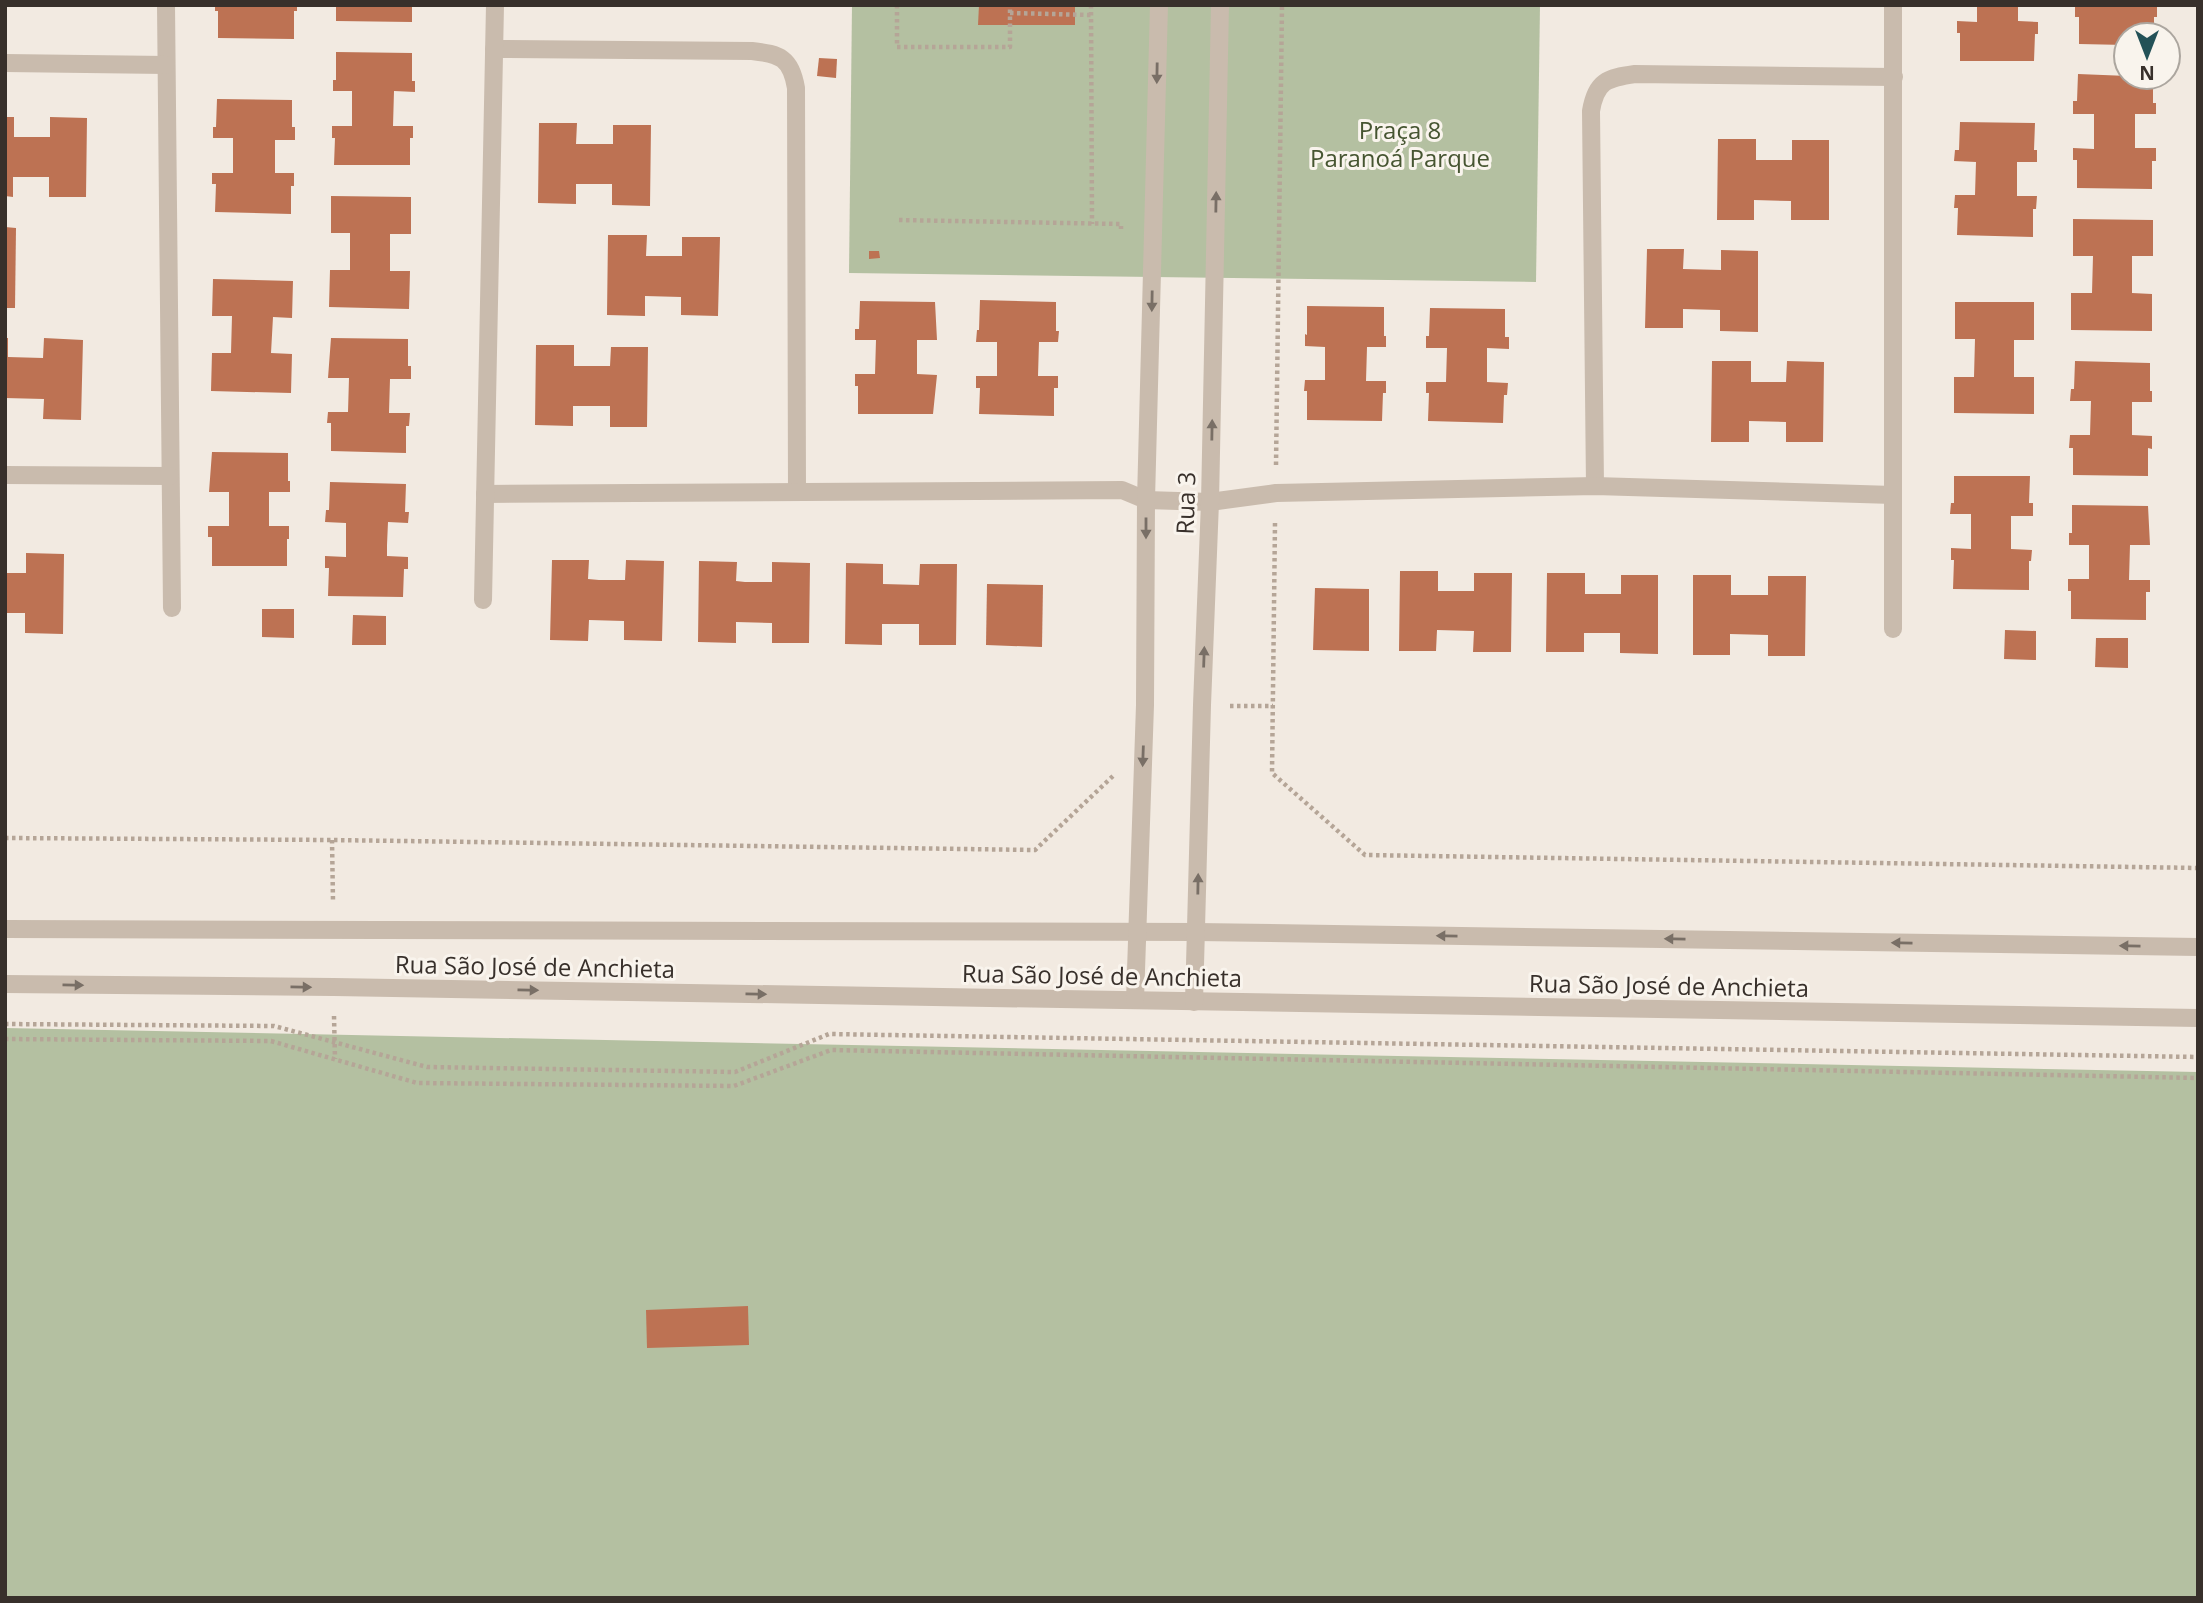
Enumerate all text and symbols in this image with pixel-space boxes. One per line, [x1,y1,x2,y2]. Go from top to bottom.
north arrow [2112,21,2182,91]
text: N [2139,60,2155,86]
one-way arrow [1152,63,1163,85]
park label: Praça 8 Paranoá Parque [1310,113,1490,174]
one-way arrow [1210,191,1222,213]
one-way arrow [1146,290,1157,312]
one-way arrow [1206,418,1217,440]
street label: Rua 3 [1167,471,1203,535]
one-way arrow [1140,518,1152,540]
one-way arrow [1198,646,1209,668]
one-way arrow [1138,745,1149,767]
one-way arrow [1192,873,1204,895]
one-way arrow [1436,930,1458,941]
one-way arrow [1663,933,1685,945]
one-way arrow [1891,937,1913,948]
one-way arrow [2118,940,2140,952]
street label: Rua São José de Anchieta [395,947,675,985]
street label: Rua São José de Anchieta [962,956,1242,994]
street label: Rua São José de Anchieta [1529,966,1809,1004]
one-way arrow [63,979,85,991]
one-way arrow [290,981,312,993]
one-way arrow [518,985,540,996]
one-way arrow [745,988,767,1000]

